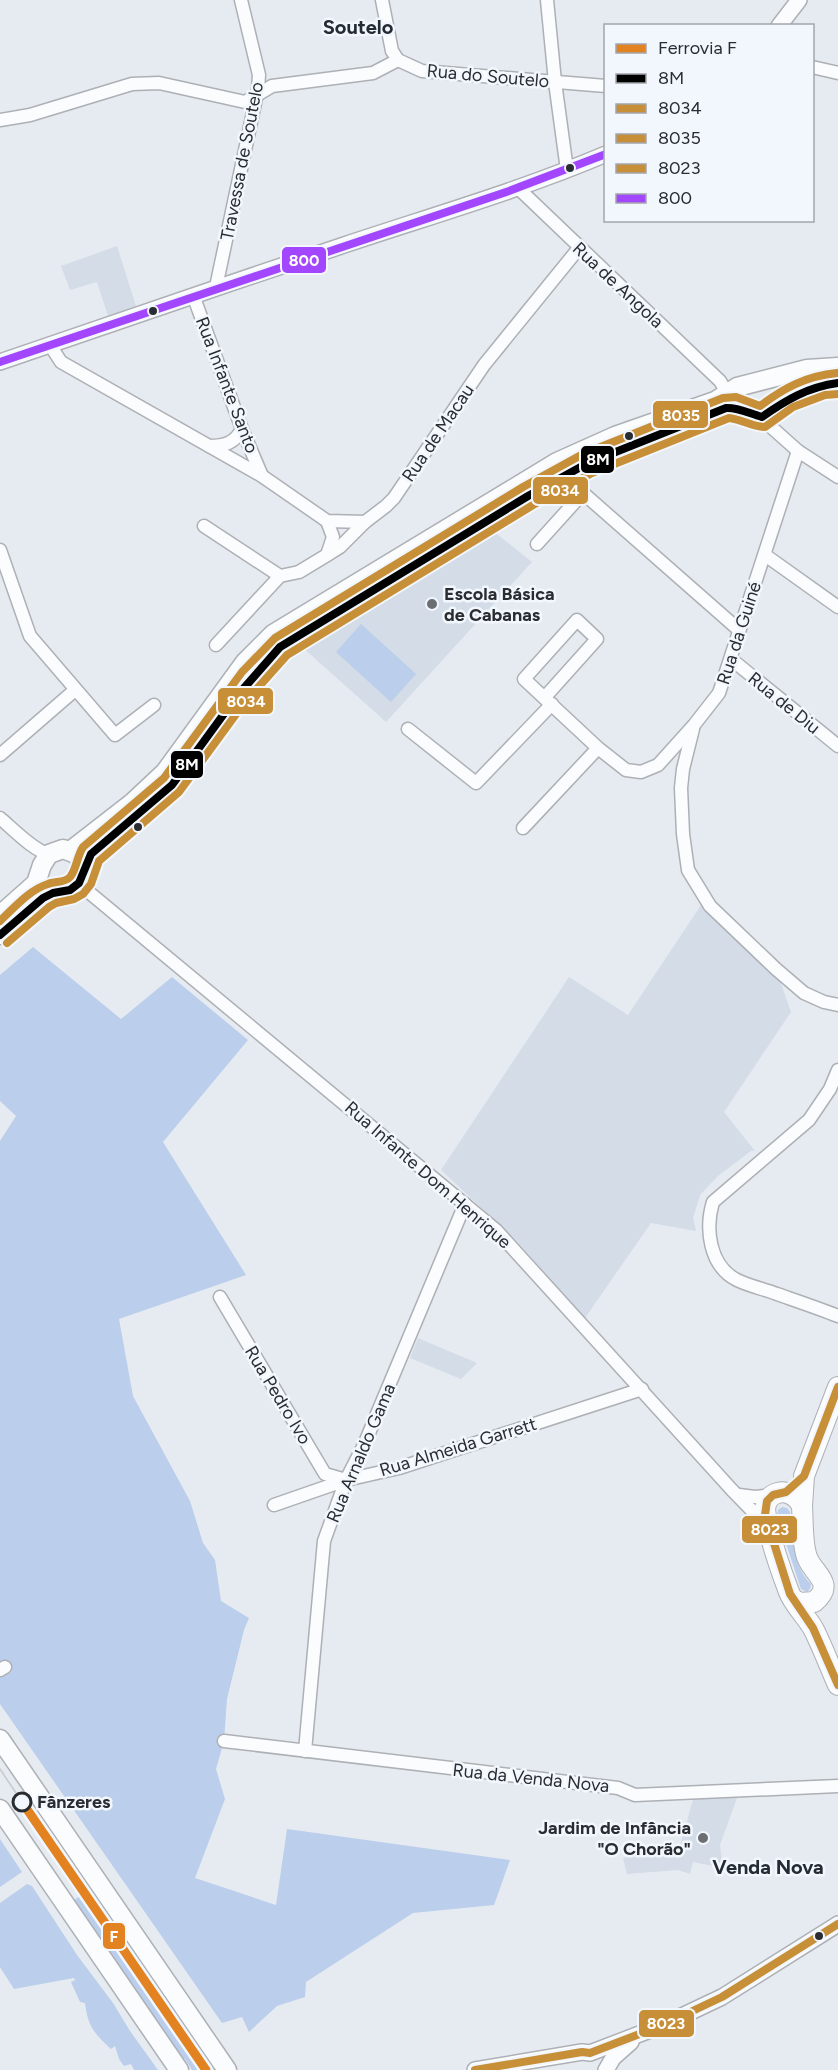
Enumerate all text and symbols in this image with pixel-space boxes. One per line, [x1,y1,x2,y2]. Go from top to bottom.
district label: Soutelo [323,15,394,39]
legend [604,24,814,222]
text: Ferrovia F [658,37,737,59]
street label: Rua do Soutelo [426,60,550,92]
text: 8M [658,67,684,89]
street label: Travessa de Soutelo [216,80,268,242]
text: 8034 [658,97,702,119]
text: 8035 [658,127,701,149]
text: 8023 [658,157,700,179]
unlabelled marker [564,162,576,174]
text: 800 [658,187,692,209]
street label: Rua de Angola [568,237,668,333]
line badge: 800 [281,246,327,274]
text: 800 [289,251,319,270]
unlabelled marker [147,305,159,317]
street label: Rua Infante Santo [191,314,263,456]
street label: Rua de Macau [397,380,479,486]
line badge: 8035 [652,400,709,429]
text: 8035 [662,406,700,425]
unlabelled marker [623,430,635,442]
line badge: 8M [580,445,615,474]
text: 8M [586,450,610,469]
line badge: 8034 [532,476,589,505]
text: 8034 [540,481,580,500]
street label: Rua da Guiné [712,579,766,687]
place label: Escola Básica de Cabanas [444,583,555,626]
marker: Escola Básica de Cabanas [425,597,439,611]
street label: Rua de Diu [744,667,824,739]
line badge: 8034 [217,687,274,715]
text: 8034 [226,692,266,711]
line badge: 8M [170,750,204,779]
text: 8M [175,755,199,774]
unlabelled marker [132,821,144,833]
street label: Rua Infante Dom Henrique [340,1097,516,1253]
street label: Rua Pedro Ivo [240,1342,316,1448]
street label: Rua Arnaldo Gama [322,1380,400,1526]
street label: Rua Almeida Garrett [377,1413,539,1481]
line badge: 8023 [741,1515,798,1544]
text: 8023 [751,1520,789,1539]
street label: Rua da Venda Nova [452,1759,610,1797]
place label: Fânzeres [37,1791,111,1813]
marker: Fânzeres [12,1792,32,1812]
place label: Jardim de Infância "O Chorão" [538,1817,691,1860]
marker: Jardim de Infância "O Chorão" [696,1831,710,1845]
district label: Venda Nova [712,1855,824,1879]
line badge: F [102,1922,126,1950]
text: F [110,1927,119,1946]
unlabelled marker [813,1930,825,1942]
line badge: 8023 [638,2009,695,2038]
text: 8023 [647,2014,685,2033]

